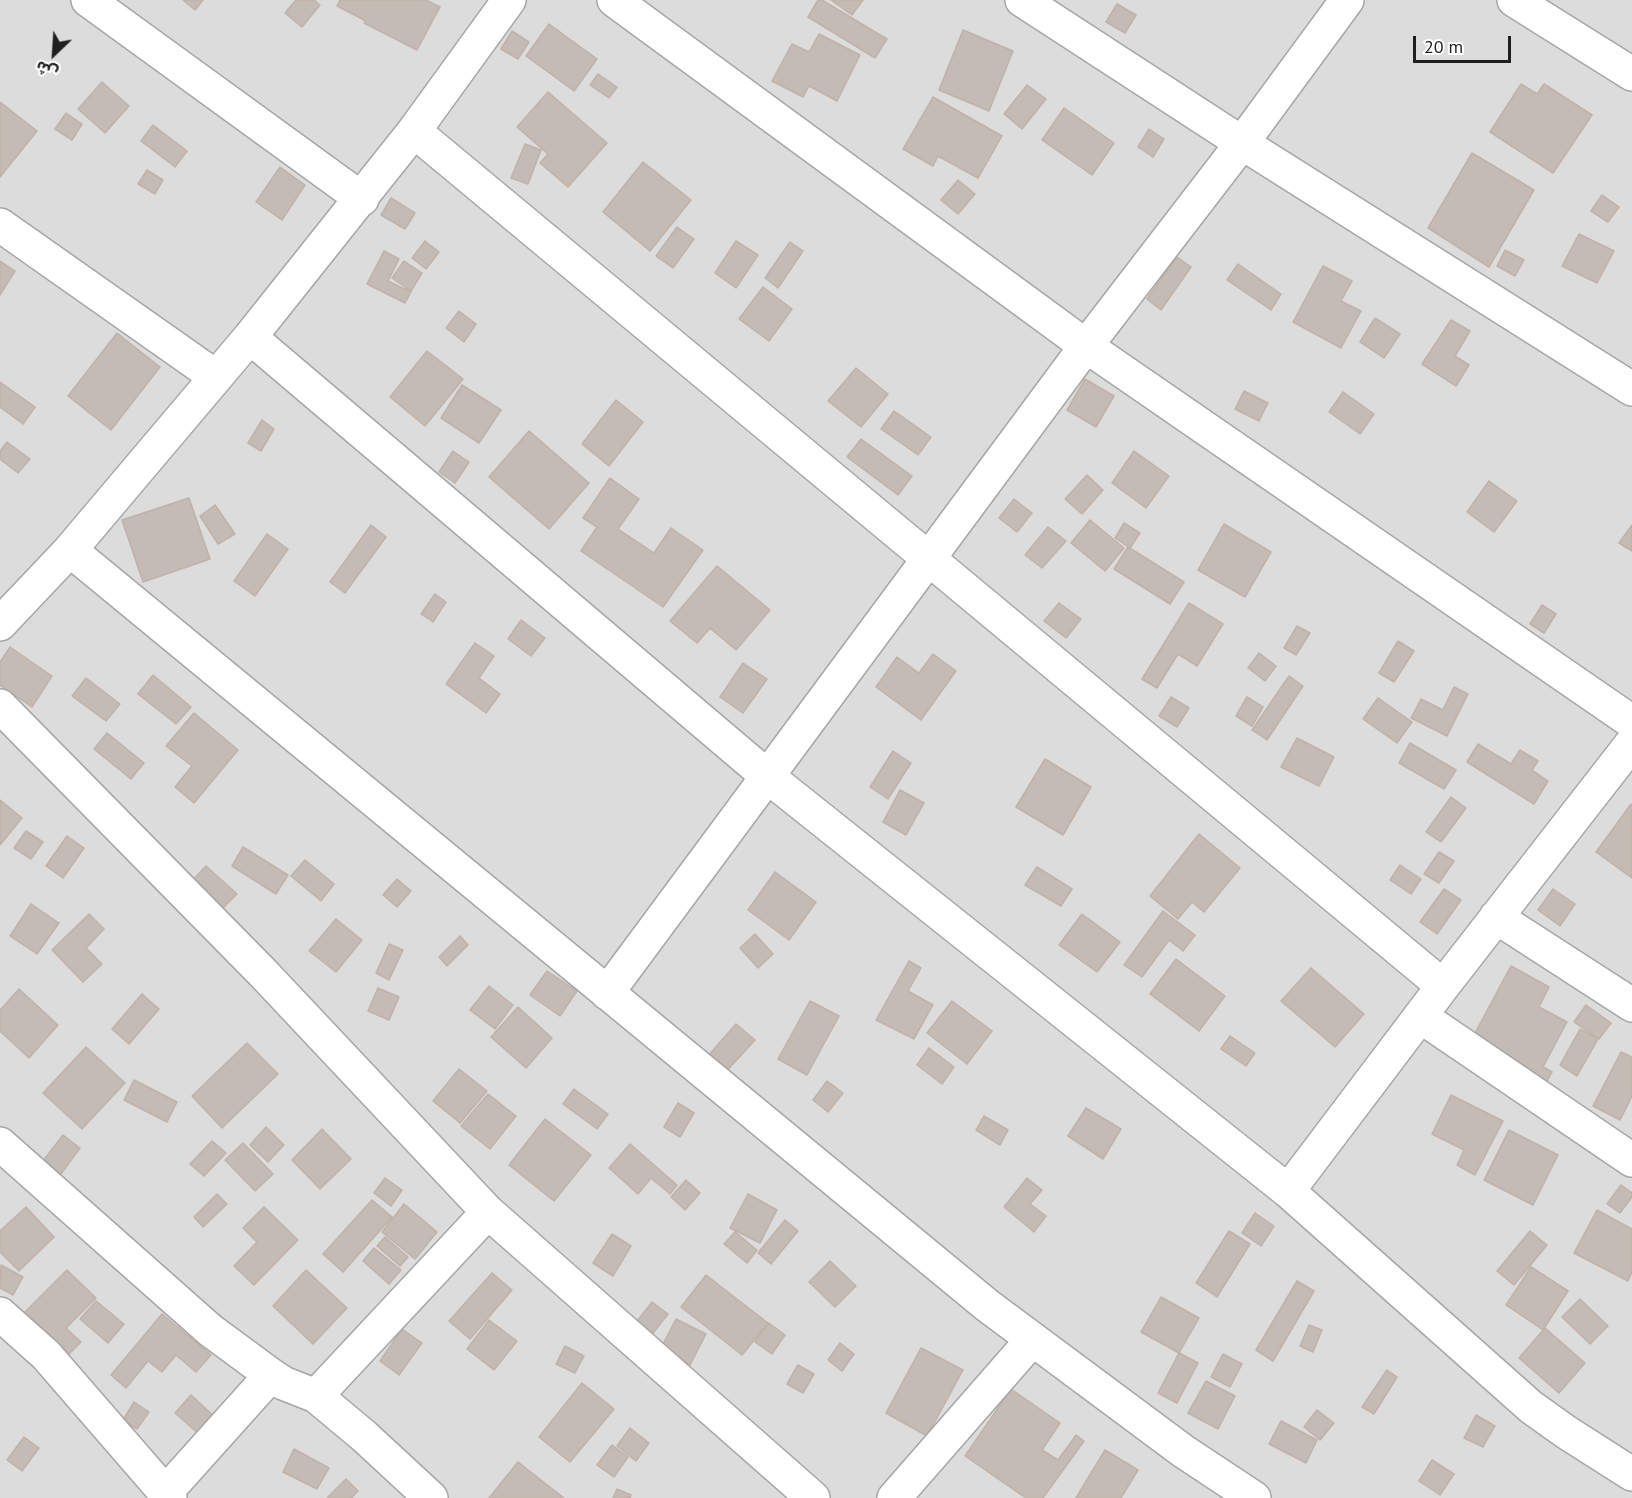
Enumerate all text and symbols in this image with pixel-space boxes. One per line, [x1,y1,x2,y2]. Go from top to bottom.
north arrow [24,24,84,84]
scale bar [1416,24,1514,62]
text: 20 m [1424,35,1463,58]
text: ش [32,57,61,84]

